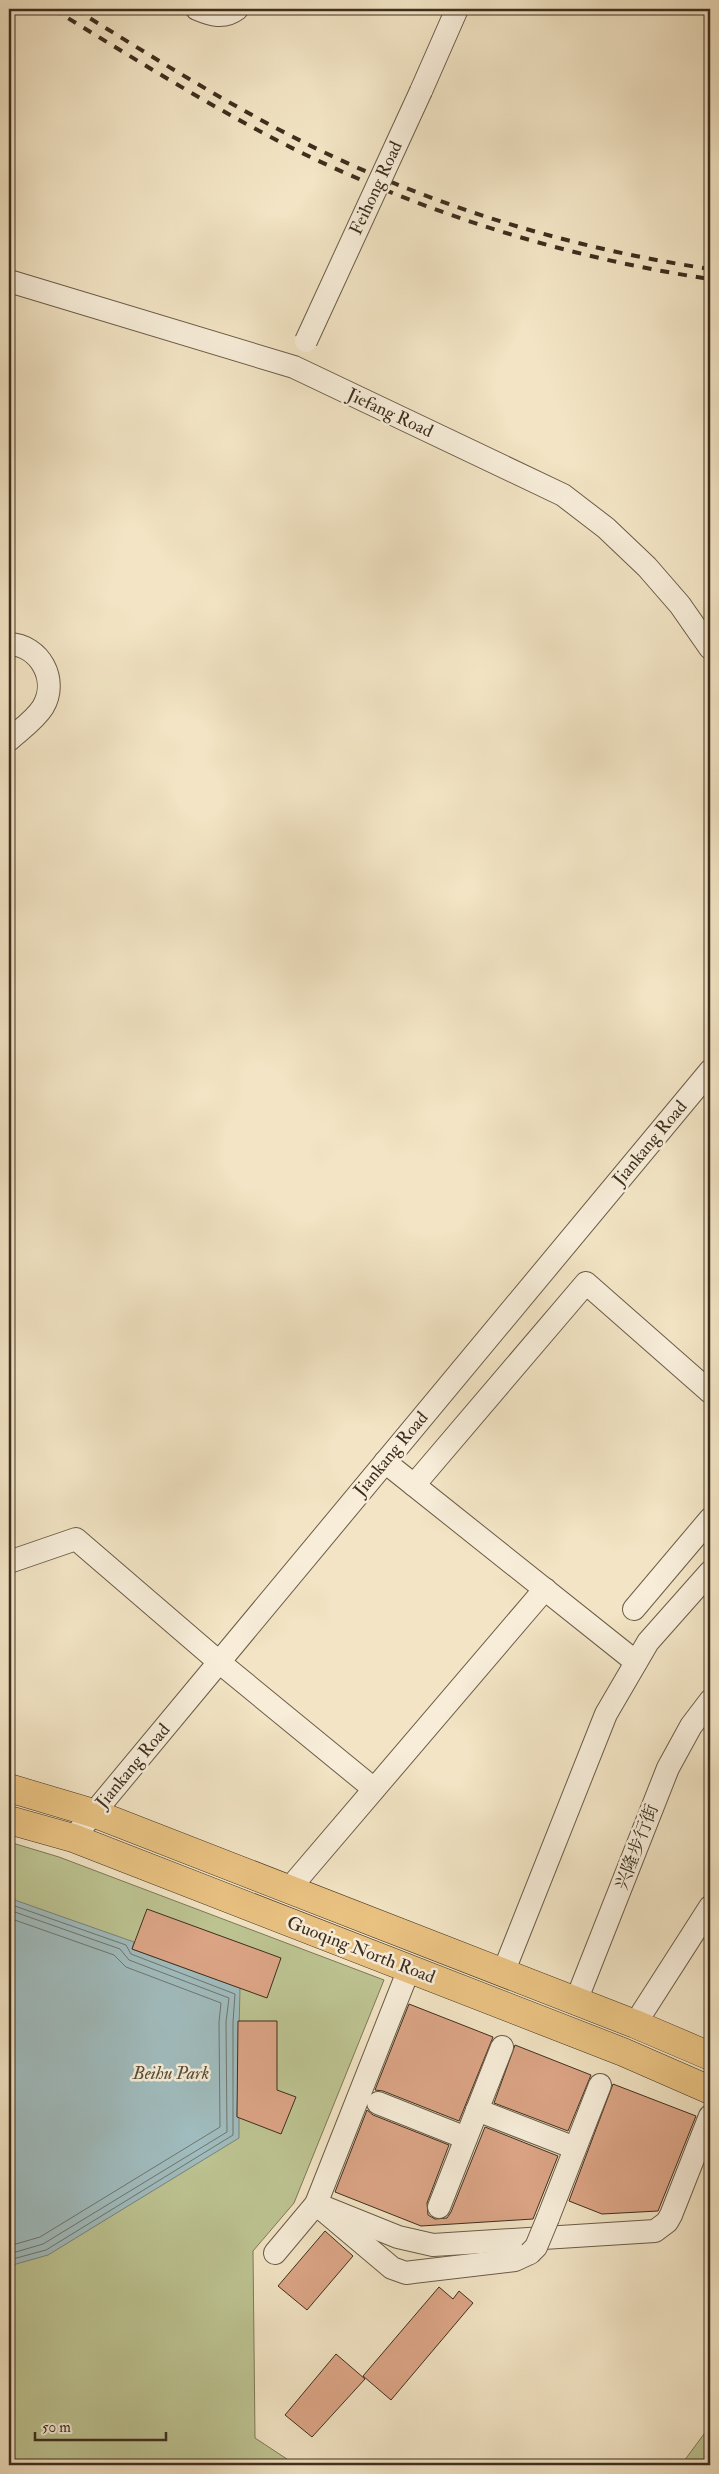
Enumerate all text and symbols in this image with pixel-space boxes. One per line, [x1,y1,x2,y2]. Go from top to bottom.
street label: Feihong Road [344,137,408,239]
street label: Jiefang Road [342,383,437,443]
street label: Jiankang Road [607,1096,692,1191]
street label: Jiankang Road [348,1407,433,1502]
street label: Jiankang Road [90,1719,175,1814]
street label: 兴隆步行街 [610,1801,664,1893]
street label: Guoqing North Road [284,1911,439,1989]
park label: Beihu Park [132,2062,209,2085]
scale bar [35,2409,166,2441]
text: 50 m [42,2418,71,2437]

